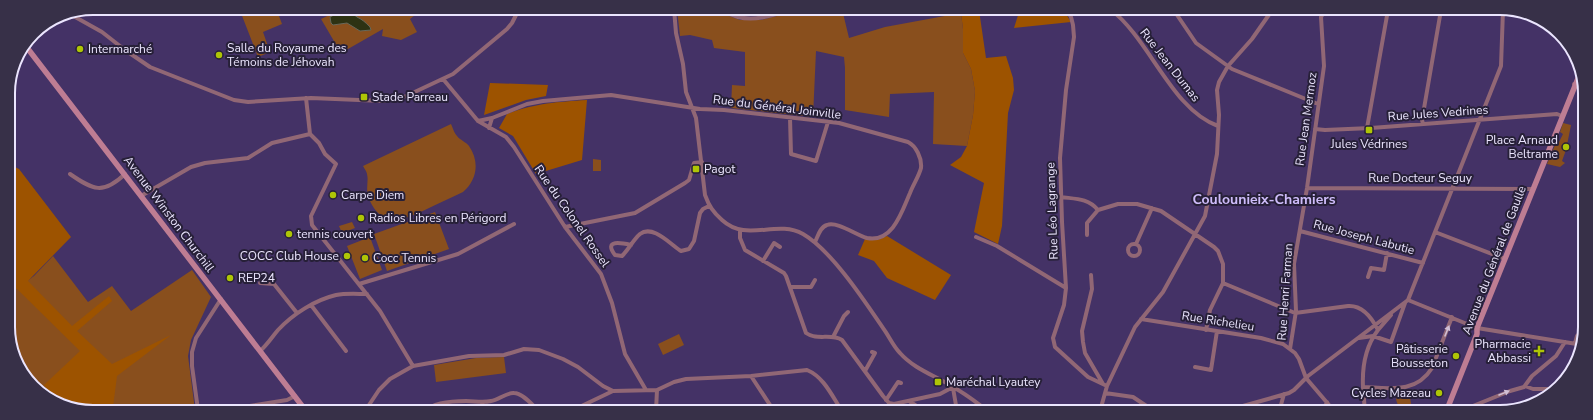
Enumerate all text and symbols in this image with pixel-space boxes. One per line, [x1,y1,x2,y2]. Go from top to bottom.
street label: Rue Jean Dumas [1136,25,1204,105]
place label: Salle du Royaume des Témoins de Jéhovah [227,40,347,70]
place label: Intermarché [88,41,152,57]
marker: Intermarché [75,44,85,54]
marker: Salle du Royaume des Témoins de Jéhovah [214,50,224,60]
street label: Rue Jean Mermoz [1292,71,1321,167]
place label: Stade Parreau [372,89,448,105]
street label: Rue du Général Joinville [712,91,842,123]
marker: Stade Parreau [359,92,369,102]
street label: Rue Jules Vedrines [1387,101,1489,124]
marker: Jules Védrines [1364,125,1374,135]
place label: Place Arnaud Beltrame [1486,132,1558,162]
place label: Jules Védrines [1330,136,1407,152]
marker: Place Arnaud Beltrame [1561,142,1571,152]
street label: Avenue Winston Churchill [120,153,218,276]
place label: Pagot [704,161,736,177]
street label: Rue du Colonel Rossel [531,162,614,271]
street label: Rue Léo Lagrange [1042,162,1062,260]
marker: Pagot [691,164,701,174]
street label: Rue Docteur Seguy [1368,170,1473,186]
street label: Avenue du Général de Gaulle [1458,183,1530,337]
place label: Carpe Diem [341,187,404,203]
marker: Carpe Diem [328,190,338,200]
district label: Coulounieix-Chamiers [1192,190,1336,209]
place label: Radios Libres en Périgord [369,210,506,226]
marker: Radios Libres en Périgord [356,213,366,223]
street label: Rue Joseph Labutie [1312,216,1416,258]
place label: tennis couvert [297,226,374,242]
marker: tennis couvert [284,229,294,239]
street label: Rue Henri Farman [1274,243,1296,341]
place label: COCC Club House [240,248,339,264]
place label: Cocc Tennis [373,250,437,266]
marker: COCC Club House [342,251,352,261]
marker: Cocc Tennis [360,253,370,263]
place label: REP24 [238,270,275,286]
marker: REP24 [225,273,235,283]
street label: Rue Richelieu [1181,307,1255,335]
one-way arrow [1444,325,1450,337]
place label: Pharmacie Abbassi [1475,336,1531,366]
place label: Pâtisserie Bousseton [1391,341,1448,371]
marker: Pharmacie Abbassi [1534,346,1544,356]
marker: Pâtisserie Bousseton [1451,351,1461,361]
place label: Maréchal Lyautey [946,374,1041,390]
marker: Maréchal Lyautey [933,377,943,387]
place label: Cycles Mazeau [1351,385,1431,401]
marker: Cycles Mazeau [1434,388,1444,398]
one-way arrow [1498,390,1510,396]

